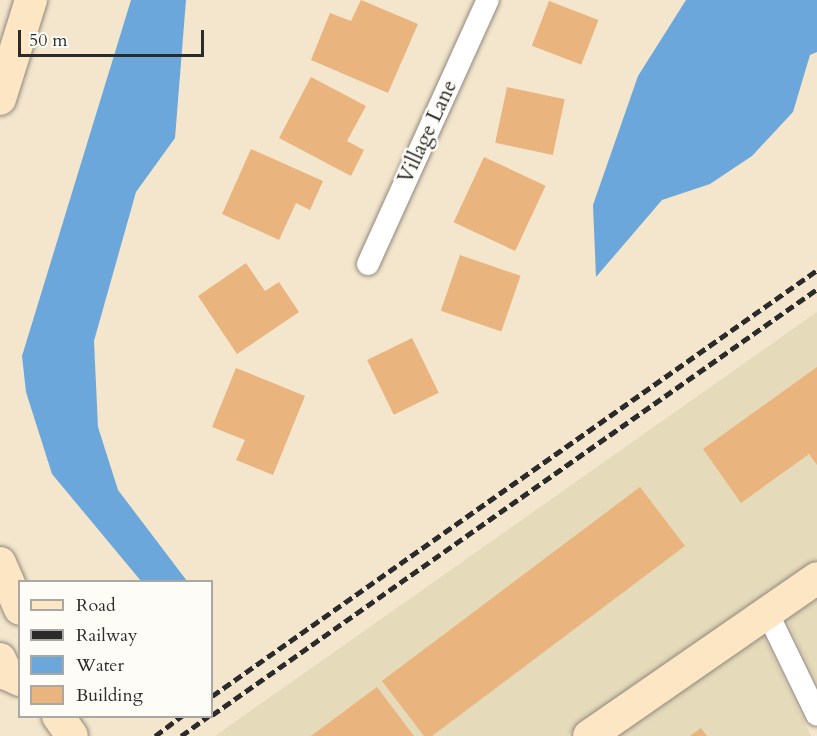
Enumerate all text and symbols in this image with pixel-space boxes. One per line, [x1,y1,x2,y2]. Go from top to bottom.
scale bar [21,18,207,56]
text: 50 m [29,28,68,53]
street label: Village Lane [393,76,463,188]
legend [18,580,213,718]
text: Road [76,593,116,618]
text: Railway [76,623,138,648]
text: Water [76,653,124,678]
text: Building [76,683,143,708]

